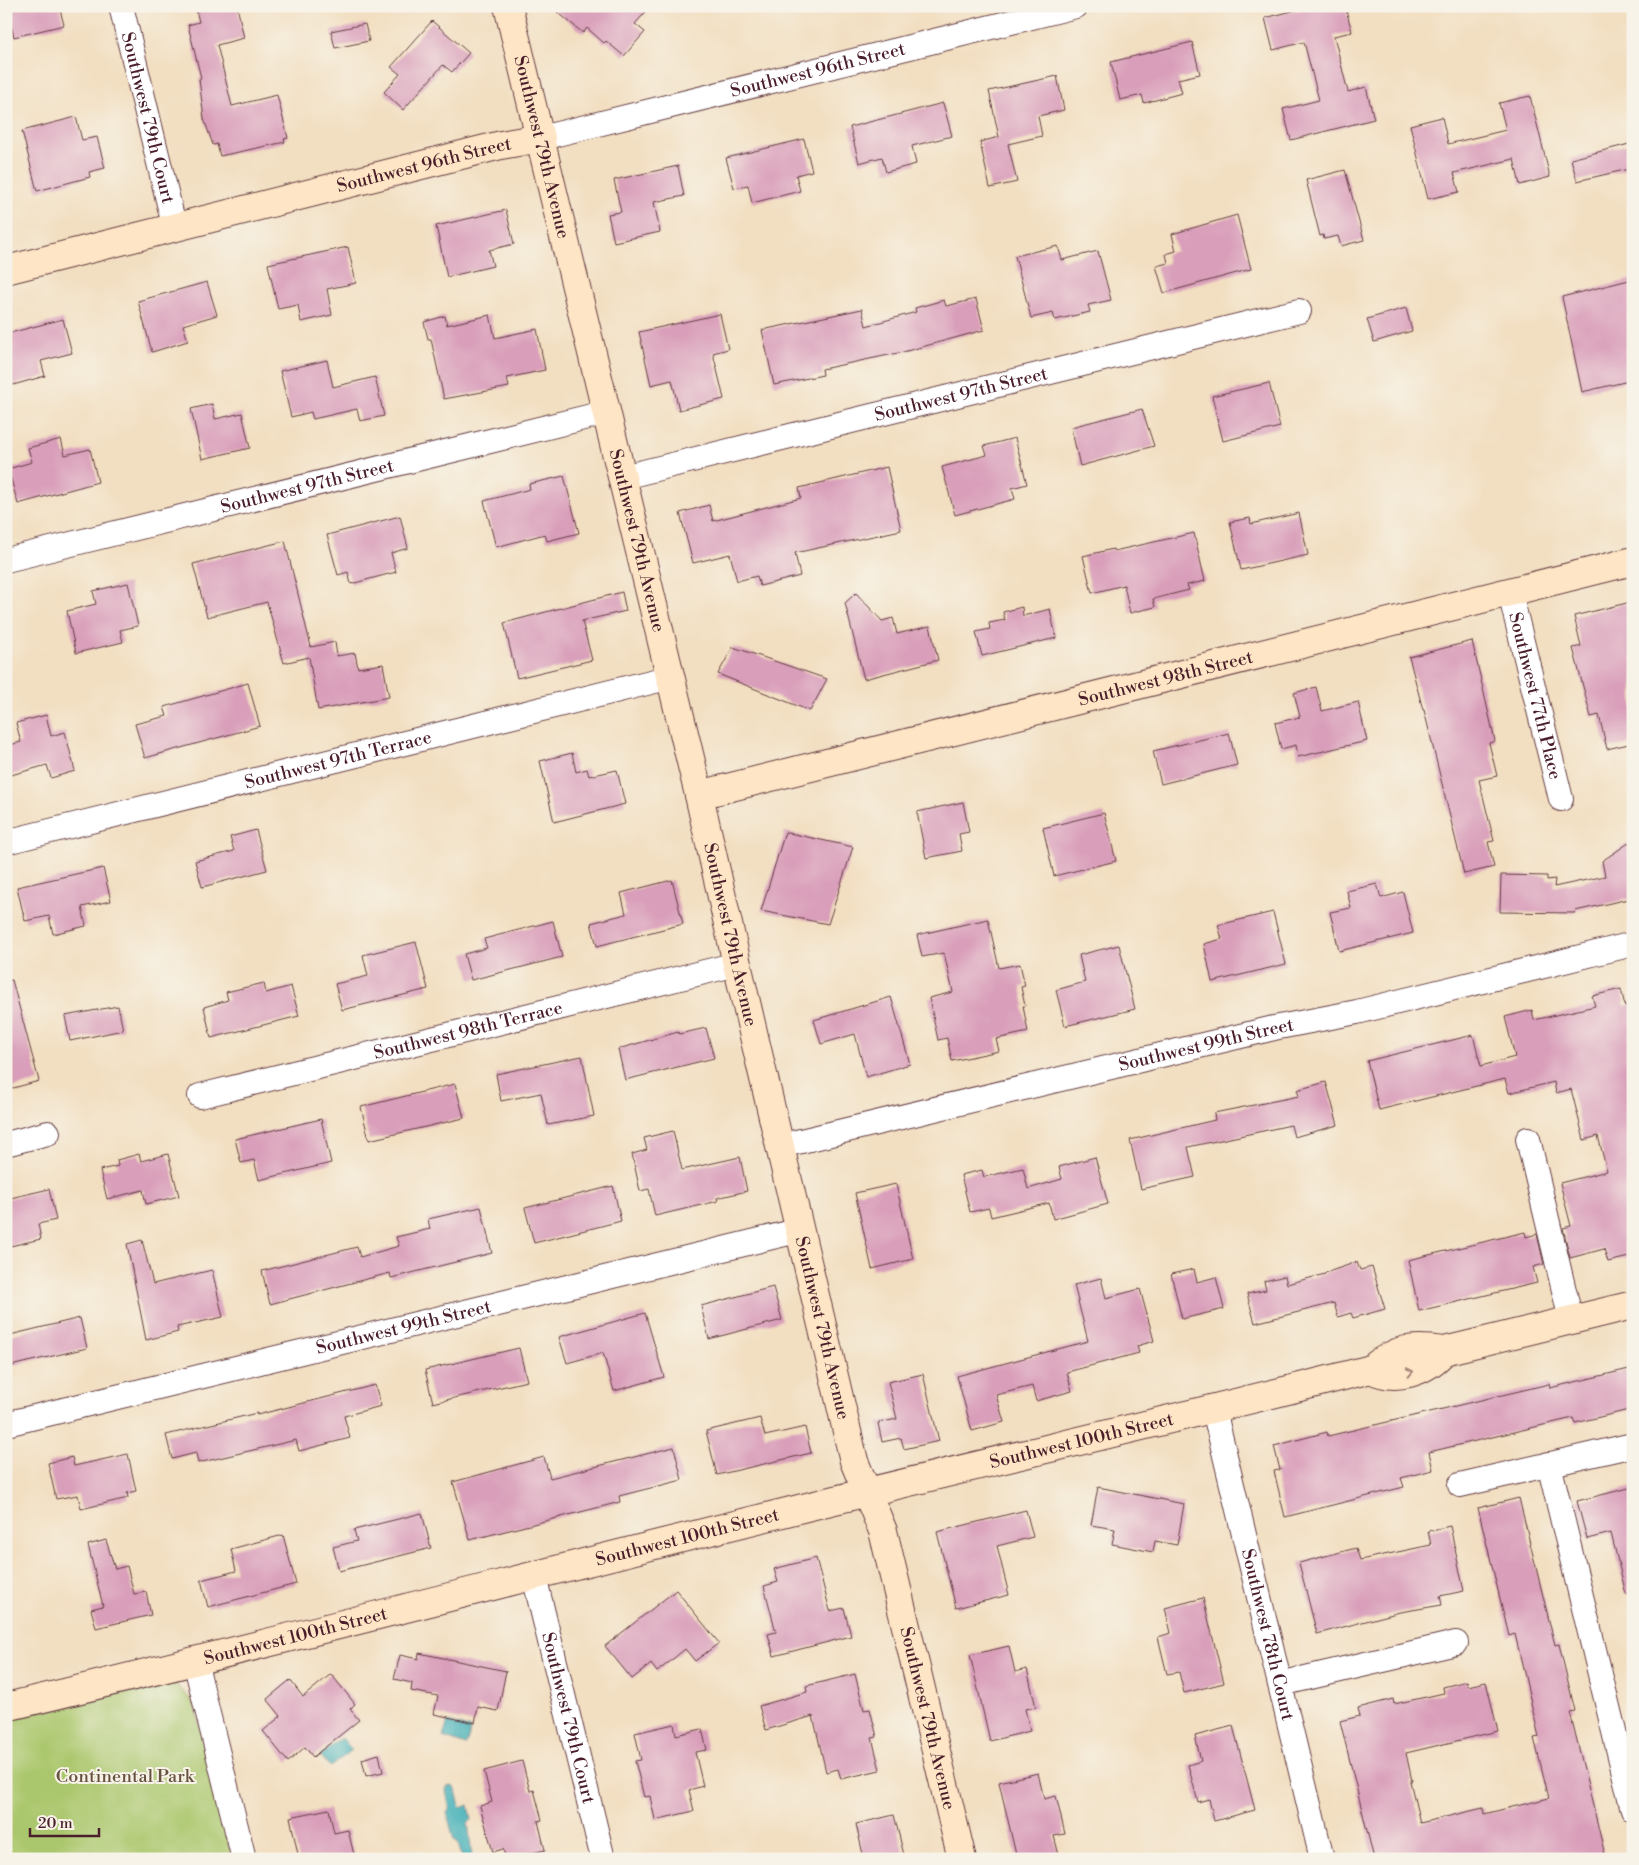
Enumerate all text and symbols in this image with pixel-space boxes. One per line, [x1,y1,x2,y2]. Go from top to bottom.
street label: Southwest 79th Court [116,30,180,206]
street label: Southwest 96th Street [728,37,908,102]
street label: Southwest 79th Avenue [509,53,575,241]
street label: Southwest 96th Street [334,132,514,198]
street label: Southwest 97th Street [872,362,1050,426]
street label: Southwest 79th Avenue [604,447,671,634]
street label: Southwest 97th Street [218,453,397,518]
street label: Southwest 77th Place [1504,610,1567,782]
street label: Southwest 98th Street [1076,645,1256,711]
street label: Southwest 97th Terrace [242,725,434,794]
street label: Southwest 79th Avenue [699,841,763,1029]
street label: Southwest 98th Terrace [371,996,565,1064]
street label: Southwest 99th Street [1116,1013,1296,1076]
street label: Southwest 79th Avenue [790,1234,855,1422]
street label: Southwest 99th Street [314,1294,494,1359]
one-way arrow [1406,1367,1415,1378]
street label: Southwest 100th Street [987,1407,1176,1474]
street label: Southwest 100th Street [593,1503,782,1571]
street label: Southwest 78th Court [1236,1546,1300,1723]
street label: Southwest 100th Street [201,1602,390,1670]
street label: Southwest 79th Avenue [895,1624,961,1812]
street label: Southwest 79th Court [537,1630,601,1807]
park label: Continental Park [56,1765,196,1788]
scale bar [30,1805,99,1837]
text: 20 m [38,1814,73,1833]

